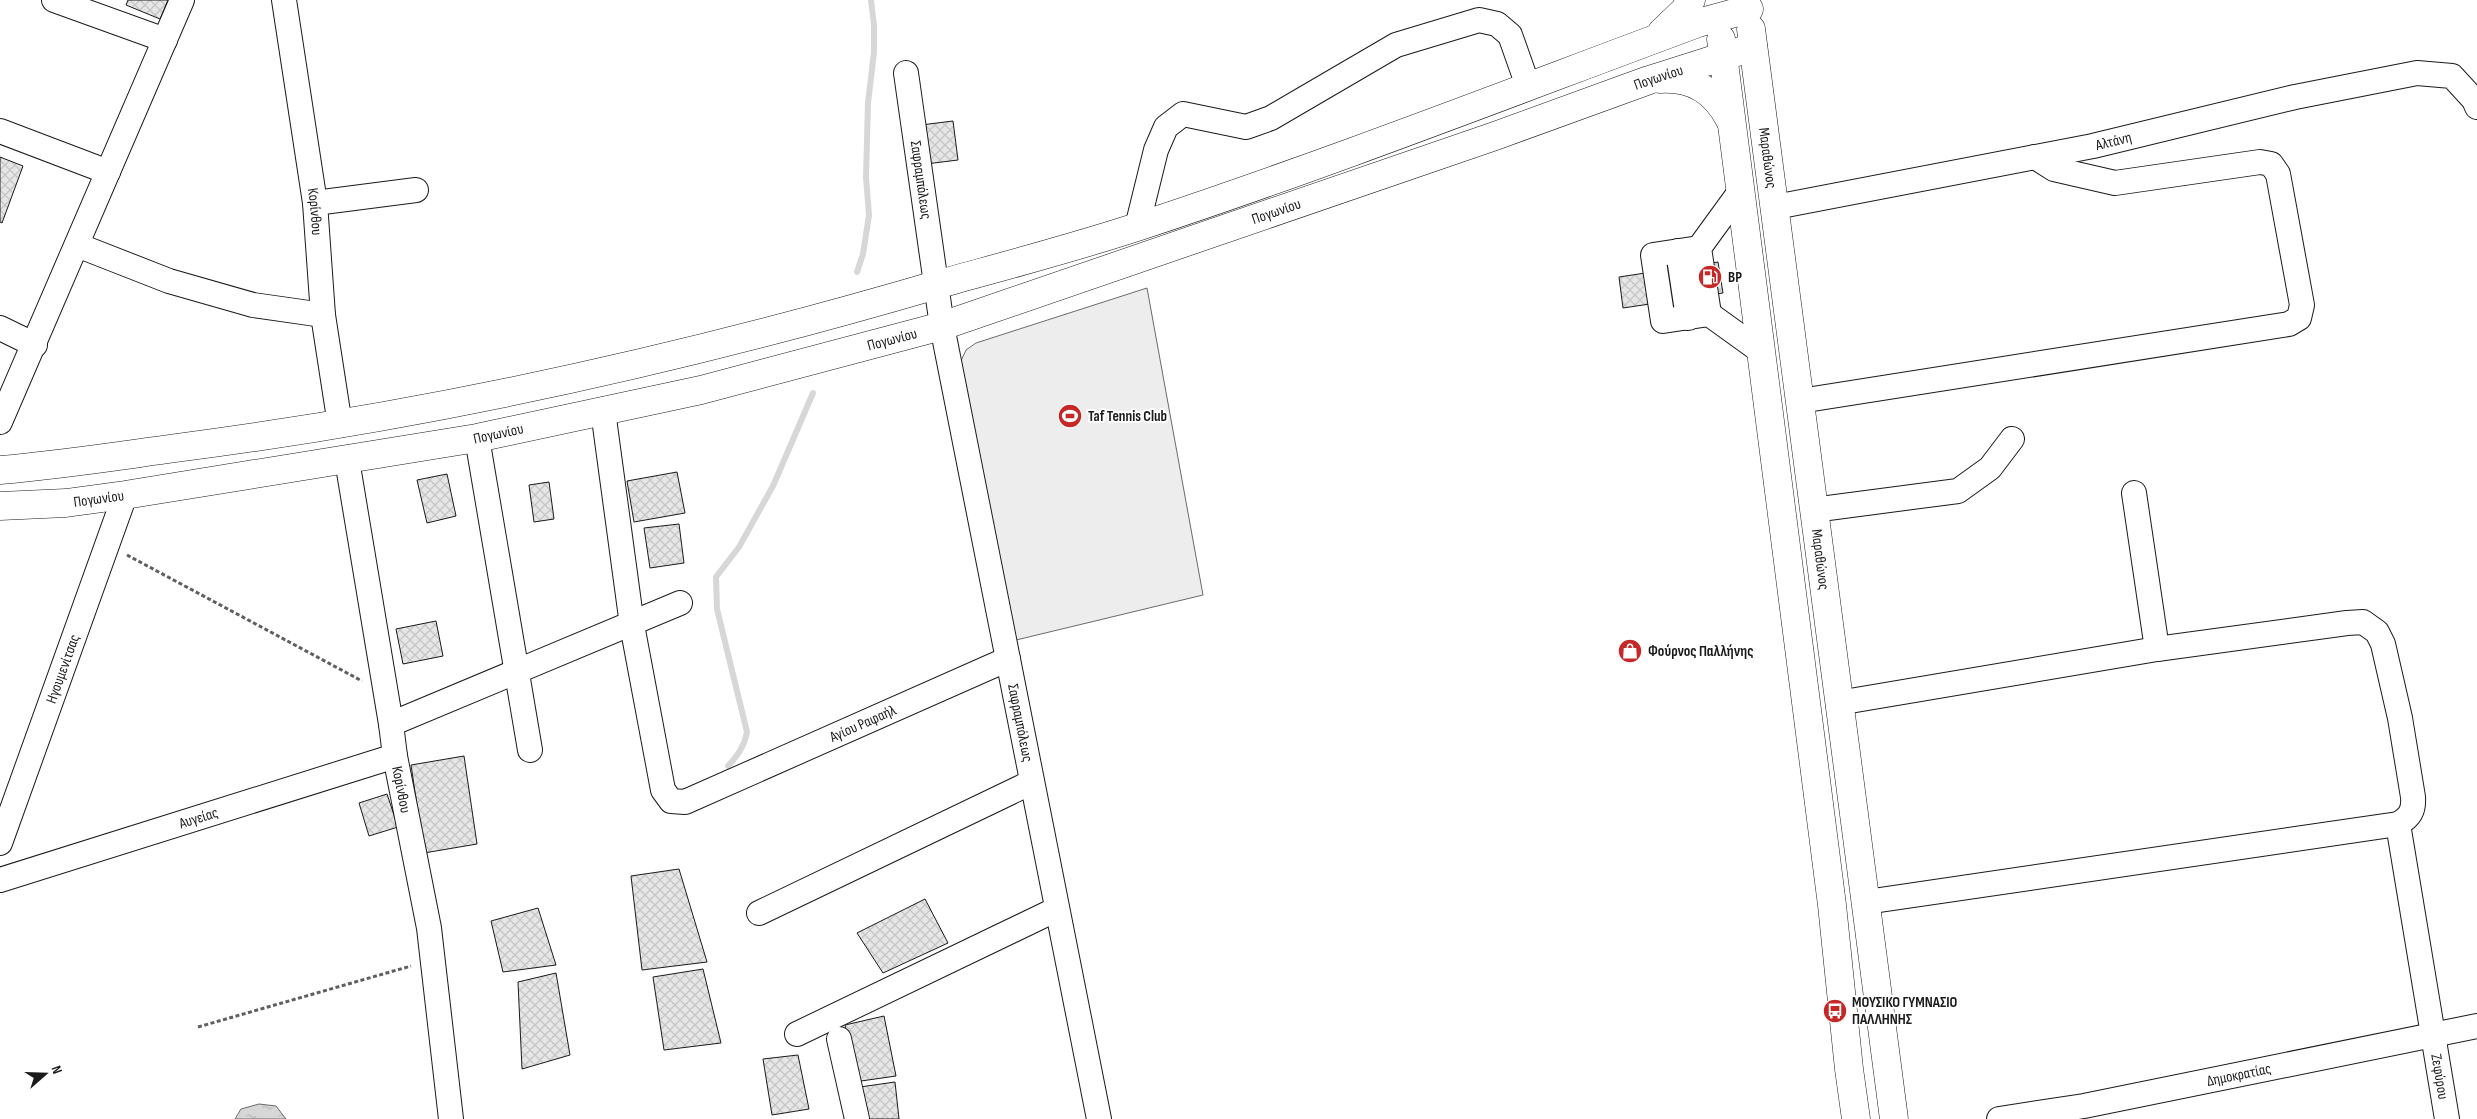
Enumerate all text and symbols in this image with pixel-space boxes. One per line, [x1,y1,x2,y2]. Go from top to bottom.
street label: Πογωνίου [1631,61,1686,95]
street label: Μαραθώνος [1754,126,1781,190]
street label: Αλτάνη [2093,128,2134,155]
street label: Σαφραμπόλεως [906,140,936,221]
street label: Κορίνθου [303,187,326,236]
street label: Πογωνίου [1249,194,1303,229]
fuel station icon: BP [1697,264,1723,290]
place label: BP [1728,268,1742,287]
street label: Πογωνίου [865,324,919,355]
sports icon: Taf Tennis Club [1057,403,1083,429]
place label: Taf Tennis Club [1088,407,1167,426]
street label: Πογωνίου [472,419,525,449]
street label: Πογωνίου [72,486,125,512]
street label: Μαραθώνος [1807,528,1834,591]
street label: Ηγουμενίτσας [42,632,84,706]
shop icon: Φούρνος Παλλήνης [1617,638,1643,664]
place label: Φούρνος Παλλήνης [1648,642,1753,661]
street label: Σαφραμπόλεως [1003,682,1037,764]
street label: Αγίου Ραφαήλ [826,701,899,747]
street label: Κορίνθου [387,764,415,815]
street label: Αυγείας [176,803,220,833]
place label: ΜΟΥΣΙΚΟ ΓΥΜΝΑΣΙΟ ΠΑΛΛΗΝΗΣ [1852,993,1957,1029]
bus stop icon: ΜΟΥΣΙΚΟ ΓΥΜΝΑΣΙΟ ΠΑΛΛΗΝΗΣ [1822,998,1848,1024]
north arrow [20,1049,70,1099]
street label: Ζεφύρου [2426,1052,2453,1101]
street label: Δημοκρατίας [2205,1059,2273,1091]
text: N [47,1063,66,1076]

